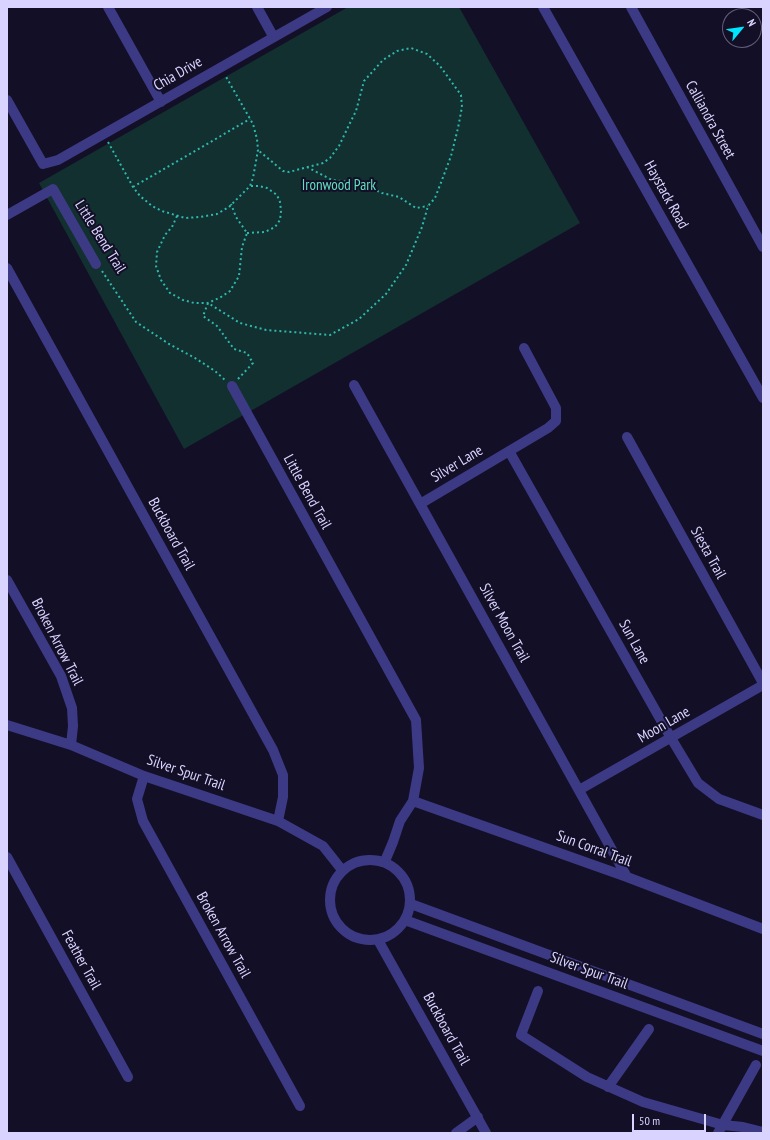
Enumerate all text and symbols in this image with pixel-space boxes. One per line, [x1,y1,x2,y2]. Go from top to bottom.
north arrow [722,8,762,48]
text: N [744,17,759,29]
street label: Chia Drive [150,53,206,95]
street label: Calliandra Street [681,78,739,162]
street label: Haystack Road [640,158,692,232]
park label: Ironwood Park [302,177,376,195]
street label: Little Bend Trail [71,197,129,277]
street label: Silver Lane [428,442,486,486]
street label: Little Bend Trail [279,452,335,532]
street label: Buckboard Trail [144,495,198,573]
street label: Siesta Trail [686,524,730,582]
street label: Silver Moon Trail [475,581,533,665]
street label: Broken Arrow Trail [27,595,87,689]
street label: Sun Lane [615,617,653,667]
street label: Moon Lane [635,703,693,747]
street label: Silver Spur Trail [145,751,227,795]
street label: Sun Corral Trail [554,827,634,871]
street label: Broken Arrow Trail [192,889,254,981]
street label: Feather Trail [57,927,105,993]
street label: Silver Spur Trail [548,949,630,993]
street label: Buckboard Trail [419,990,473,1068]
scale bar [634,1106,708,1132]
text: 50 m [639,1113,660,1128]

